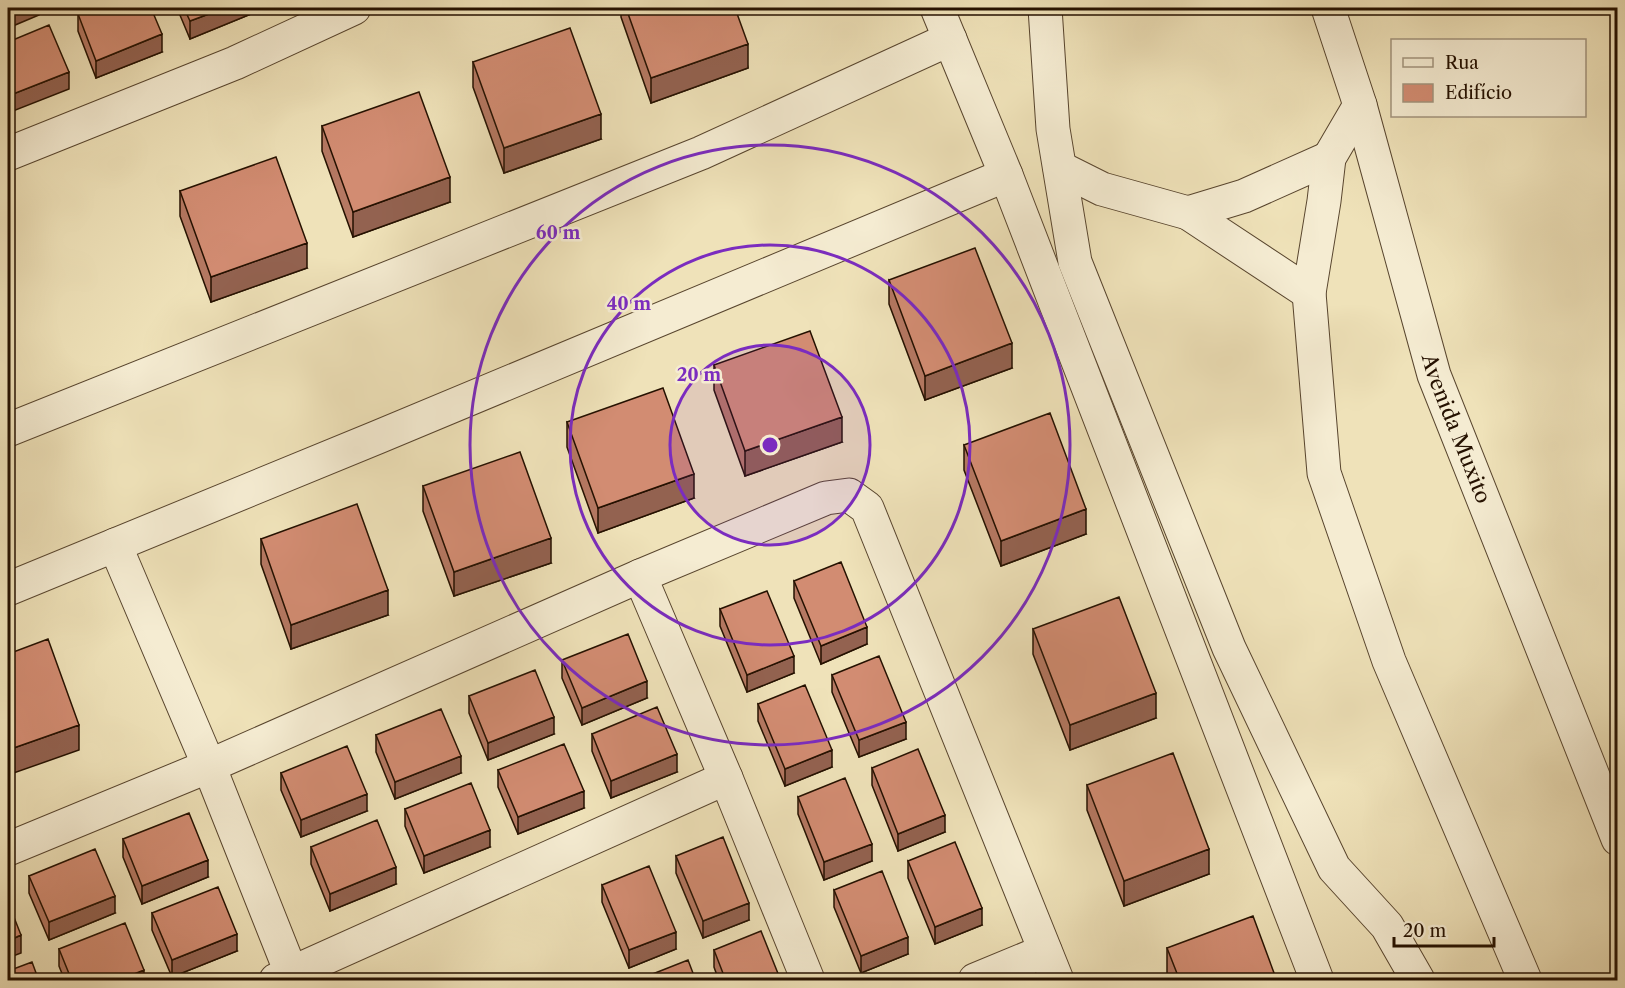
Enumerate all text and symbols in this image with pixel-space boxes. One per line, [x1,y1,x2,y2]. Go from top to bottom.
legend [1391,39,1586,117]
text: Rua [1445,52,1479,74]
text: Edifício [1445,82,1512,104]
text: 60 m [536,222,580,244]
text: 40 m [607,293,651,315]
street label: Avenida Muxito [1417,350,1497,507]
text: 20 m [677,364,721,386]
centre of rings [760,435,780,455]
scale bar [1394,910,1494,948]
text: 20 m [1403,920,1447,942]

